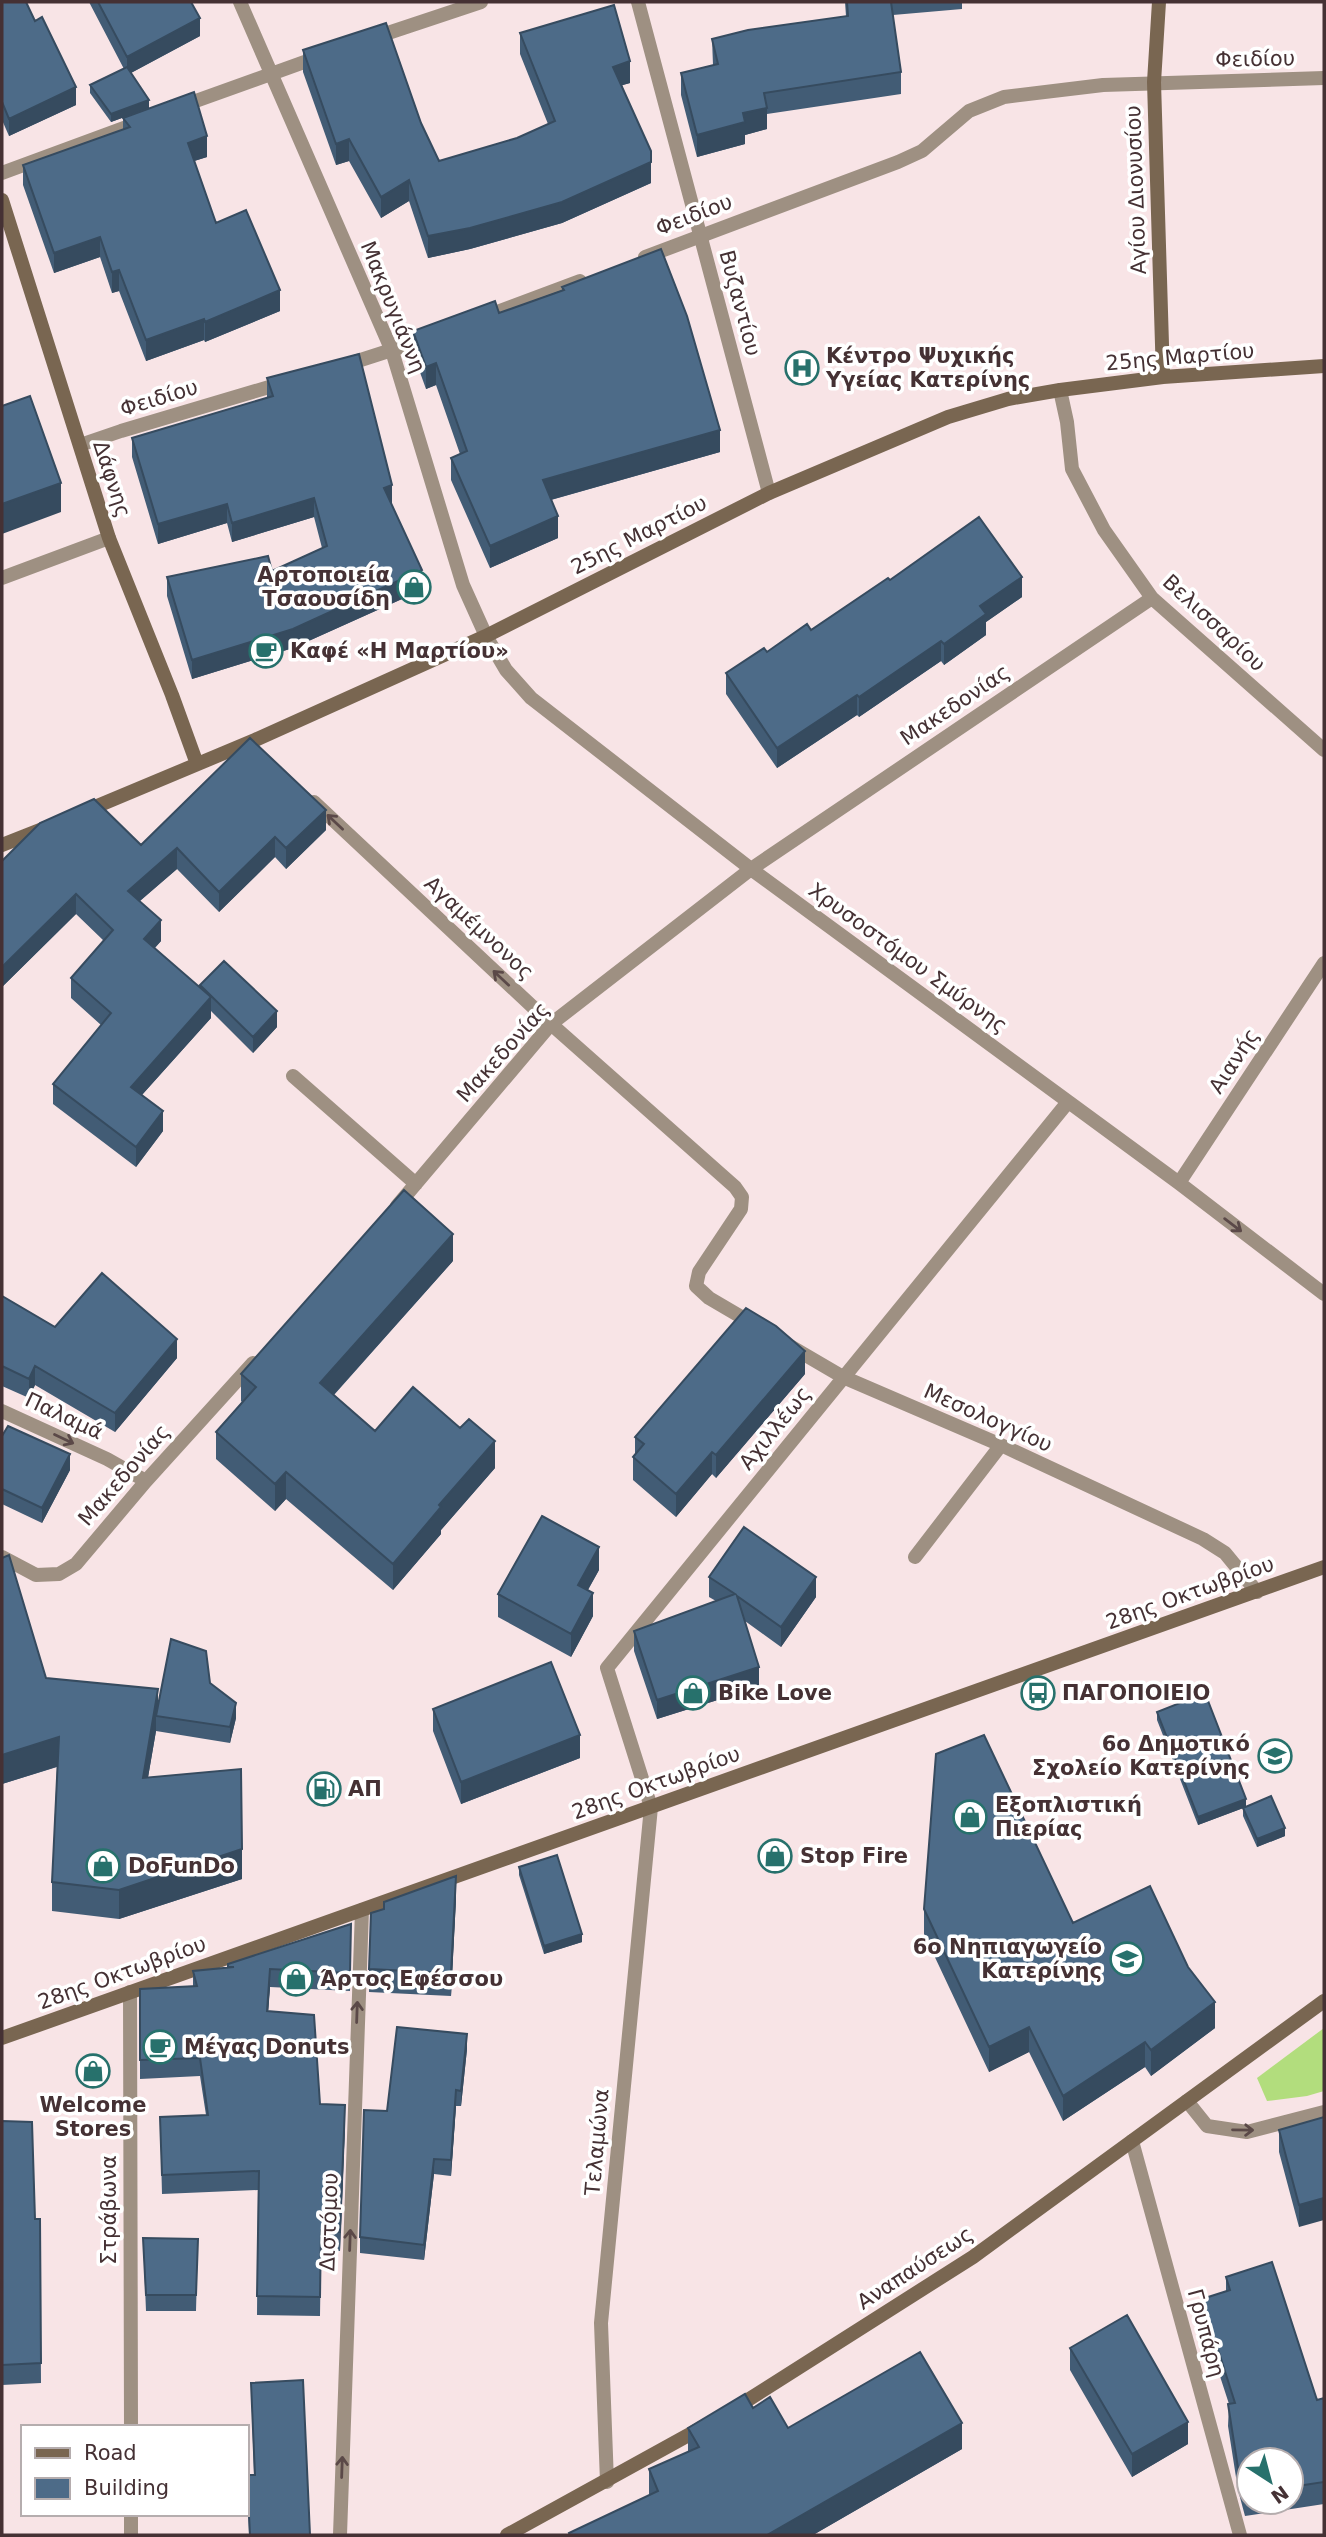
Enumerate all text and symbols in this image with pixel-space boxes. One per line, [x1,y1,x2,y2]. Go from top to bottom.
street label: Φειδίου [1215,46,1295,72]
street label: Αγίου Διονυσίου [1121,105,1151,275]
street label: Φειδίου [652,189,736,241]
street label: Μακρυγιάννη [356,238,430,376]
street label: Βυζαντίου [714,248,766,358]
street label: 25ης Μαρτίου [1105,339,1255,375]
place label: Κέντρο Ψυχικής Υγείας Κατερίνης [825,344,1030,392]
hospital icon: Κέντρο Ψυχικής Υγείας Κατερίνης [783,349,821,387]
street label: Φειδίου [117,375,201,421]
street label: Δάφνης [88,438,136,520]
street label: 25ης Μαρτίου [567,490,711,580]
place label: Αρτοποιεία Τσαουσίδη [257,563,390,611]
shop icon: Αρτοποιεία Τσαουσίδη [395,568,433,606]
street label: Βελισσαρίου [1158,569,1270,677]
cafe icon: Καφέ «Η Μαρτίου» [247,632,285,670]
place label: Καφέ «Η Μαρτίου» [290,639,509,663]
street label: Μακεδονίας [896,660,1014,750]
one-way arrow [326,814,344,830]
street label: Αγαμέμνονος [420,871,538,985]
street label: Χρυσοστόμου Σμύρνης [804,878,1012,1038]
one-way arrow [493,970,510,987]
street label: Μακεδονίας [452,997,554,1107]
street label: Αιανής [1204,1024,1264,1098]
one-way arrow [1224,1217,1242,1232]
street label: Μεσολογγίου [920,1379,1056,1457]
street label: Αχιλλέως [734,1382,816,1474]
street label: Παλαμά [21,1388,107,1444]
street label: Μακεδονίας [73,1419,175,1531]
one-way arrow [53,1433,74,1446]
street label: 28ης Οκτωβρίου [1103,1551,1277,1635]
shop icon: Bike Love [674,1674,712,1712]
bus stop icon: ΠΑΓΟΠΟΙΕΙΟ [1019,1674,1057,1712]
place label: Bike Love [718,1681,832,1705]
place label: ΠΑΓΟΠΟΙΕΙΟ [1062,1681,1210,1705]
place label: 6ο Δημοτικό Σχολείο Κατερίνης [1032,1732,1250,1780]
school or university icon: 6ο Δημοτικό Σχολείο Κατερίνης [1256,1737,1294,1775]
street label: 28ης Οκτωβρίου [569,1741,743,1825]
fuel station icon: ΑΠ [305,1770,343,1808]
place label: ΑΠ [348,1777,382,1801]
place label: Εξοπλιστική Πιερίας [995,1793,1142,1841]
shop icon: Εξοπλιστική Πιερίας [951,1798,989,1836]
shop icon: Stop Fire [756,1837,794,1875]
place label: Stop Fire [800,1844,908,1868]
shop icon: DoFunDo [84,1847,122,1885]
place label: DoFunDo [128,1854,235,1878]
street label: 28ης Οκτωβρίου [35,1931,209,2015]
place label: 6ο Νηπιαγωγείο Κατερίνης [913,1935,1102,1983]
school or university icon: 6ο Νηπιαγωγείο Κατερίνης [1108,1940,1146,1978]
shop icon: Άρτος Εφέσσου [277,1960,315,1998]
place label: Άρτος Εφέσσου [320,1967,503,1991]
one-way arrow [350,2001,364,2024]
cafe icon: Μέγας Donuts [141,2028,179,2066]
place label: Μέγας Donuts [184,2035,349,2059]
shop icon: Welcome Stores [74,2052,112,2090]
street label: Τελαμώνα [580,2088,614,2197]
place label: Welcome Stores [40,2093,146,2141]
one-way arrow [1231,2123,1254,2137]
street label: Στράβωνα [97,2155,121,2265]
street label: Διστόμου [315,2172,343,2272]
street label: Αναπαύσεως [853,2222,977,2314]
one-way arrow [343,2228,356,2251]
street label: Γρυπάρη [1183,2286,1229,2380]
legend [21,2425,248,2516]
text: Road [84,2441,137,2465]
north arrow [1235,2446,1305,2516]
one-way arrow [336,2456,349,2479]
text: Building [84,2476,169,2500]
text: N [1267,2481,1293,2508]

